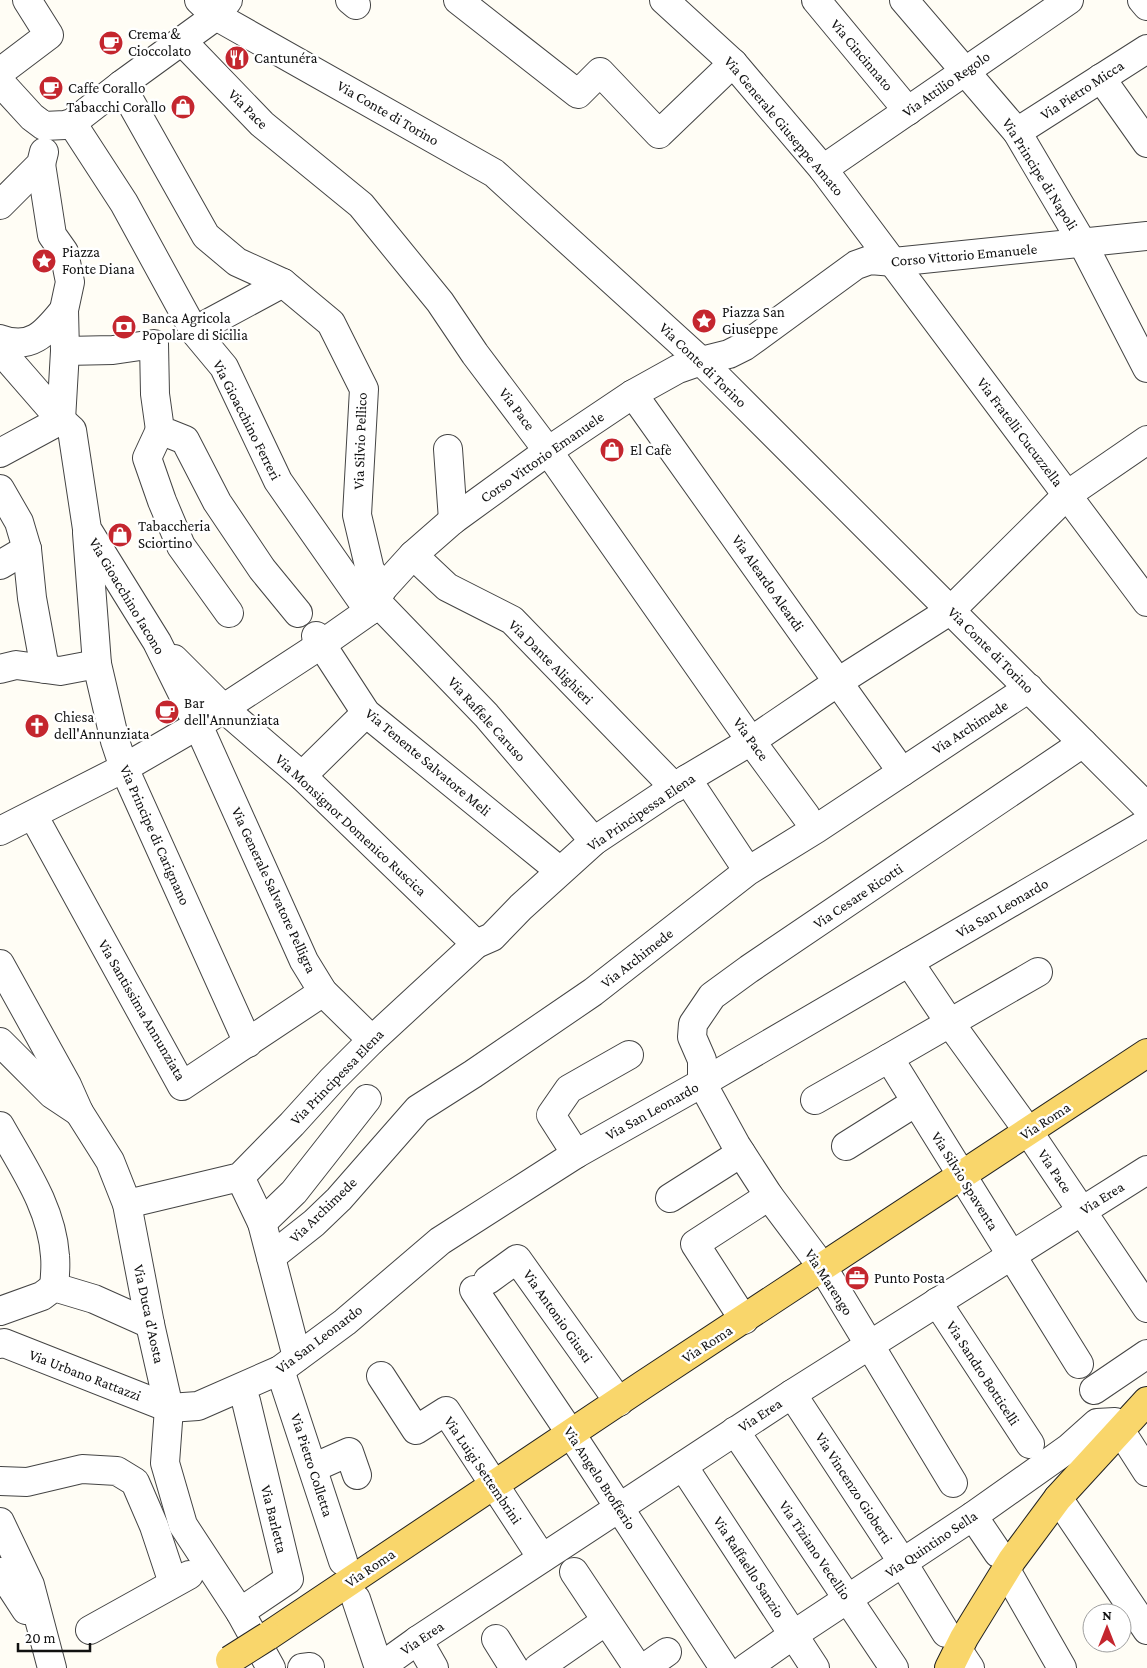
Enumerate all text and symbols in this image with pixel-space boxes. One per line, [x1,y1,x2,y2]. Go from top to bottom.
street label: Via Cincinnato [827,16,897,94]
place label: Crema & Cioccolato [128,26,191,59]
cafe icon: Crema & Cioccolato [98,30,124,56]
restaurant icon: Cantunéra [224,45,250,71]
street label: Via Attilio Regolo [899,48,993,121]
place label: Cantunéra [254,50,317,66]
street label: Via Generale Giuseppe Amato [720,53,847,200]
street label: Via Pietro Micca [1037,57,1127,123]
cafe icon: Caffe Corallo [38,75,64,101]
street label: Via Conte di Torino [334,77,442,149]
place label: Caffe Corallo [68,80,145,96]
street label: Via Pace [225,86,271,132]
shop icon: Tabacchi Corallo [170,94,196,120]
place label: Tabacchi Corallo [66,99,166,115]
street label: Via Principe di Napoli [998,115,1081,233]
street label: Corso Vittorio Emanuele [890,241,1038,269]
place label: Piazza Fonte Diana [62,244,135,277]
place icon: Piazza Fonte Diana [31,248,57,274]
place label: Piazza San Giuseppe [722,304,785,338]
place icon: Piazza San Giuseppe [691,308,717,334]
place label: Banca Agricola Popolare di Sicilia [142,310,248,344]
bank icon: Banca Agricola Popolare di Sicilia [111,314,137,340]
street label: Via Conte di Torino [656,319,750,411]
street label: Via Gioacchino Ferreri [210,357,284,483]
street label: Via Fratelli Cucuzzella [974,374,1066,490]
street label: Via Pace [496,385,538,434]
street label: Via Silvio Pellico [350,392,370,490]
street label: Corso Vittorio Emanuele [477,408,607,506]
shop icon: El Cafè [599,437,625,463]
place label: El Cafè [630,442,672,458]
place label: Tabaccheria Sciortino [138,518,210,551]
shop icon: Tabaccheria Sciortino [107,522,133,548]
street label: Via Aleardo Aleardi [729,532,807,634]
street label: Via Gioacchino Iacono [86,535,168,657]
street label: Via Conte di Torino [945,604,1037,696]
street label: Via Dante Alighieri [505,616,597,708]
street label: Via Raffele Caruso [445,673,529,765]
place label: Bar dell'Annunziata [184,695,279,728]
street label: Via Archimede [929,696,1011,757]
cafe icon: Bar dell'Annunziata [154,699,180,725]
street label: Via Tenente Salvatore Meli [362,705,494,819]
place label: Chiesa dell'Annunziata [54,709,149,742]
church icon: Chiesa dell'Annunziata [24,713,50,739]
street label: Via Pace [730,714,772,764]
street label: Via Monsignor Domenico Ruscica [272,751,430,900]
street label: Via Principe di Carignano [116,762,193,908]
street label: Via Principessa Elena [584,770,699,855]
street label: Via Generale Salvatore Pelligra [228,804,320,976]
street label: Via Cesare Ricotti [810,860,906,932]
street label: Via San Leonardo [953,875,1051,941]
street label: Via Archimede [598,925,676,991]
street label: Via Santissima Annunziata [95,937,189,1083]
street label: Via Principessa Elena [287,1026,388,1129]
street label: Via San Leonardo [603,1079,701,1143]
street label: Via Roma [1017,1099,1073,1143]
street label: Via Silvio Spaventa [927,1129,1002,1234]
street label: Via Pace [1035,1146,1076,1196]
street label: Via Archimede [286,1174,360,1246]
street label: Via Erea [1077,1178,1127,1218]
street label: Via Marengo [801,1246,856,1319]
street label: Via Duca d'Aosta [131,1263,167,1365]
office icon: Punto Posta [844,1265,870,1291]
street label: Via Antonio Giusti [520,1267,596,1365]
place label: Punto Posta [874,1270,945,1286]
street label: Via San Leonardo [273,1301,365,1377]
street label: Via Sandro Botticelli [943,1318,1023,1428]
street label: Via Roma [679,1322,735,1366]
street label: Via Urbano Rattazzi [27,1346,143,1404]
street label: Via Erea [735,1395,785,1435]
street label: Via Pietro Colletta [288,1411,336,1519]
street label: Via Luigi Settembrini [440,1413,525,1527]
street label: Via Angelo Brofferio [560,1424,639,1533]
street label: Via Vincenzo Gioberti [812,1430,896,1547]
street label: Via Barletta [258,1483,290,1555]
street label: Via Tiziano Vecellio [776,1497,854,1603]
street label: Via Quintino Sella [882,1507,980,1581]
street label: Via Raffaello Sanzio [710,1513,788,1621]
street label: Via Roma [342,1546,398,1590]
north arrow [1082,1603,1132,1653]
text: N [1102,1607,1112,1623]
street label: Via Erea [397,1618,447,1658]
scale bar [18,1620,90,1652]
text: 20 m [25,1630,56,1646]

